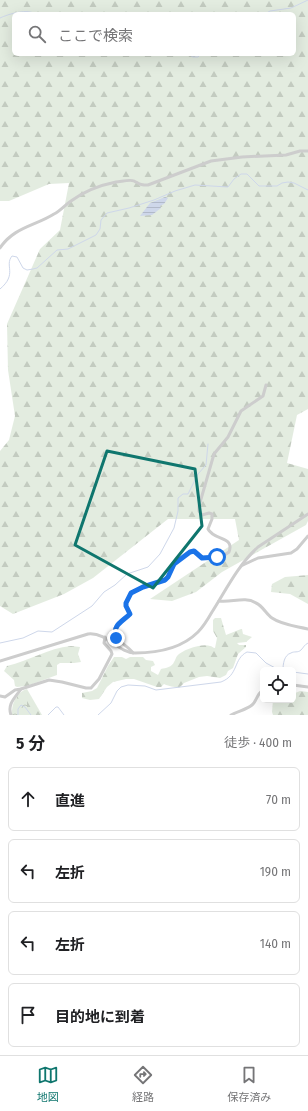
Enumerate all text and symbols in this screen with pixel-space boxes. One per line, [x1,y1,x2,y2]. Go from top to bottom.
search box [12,12,296,56]
icon: search [26,23,48,45]
text: ここで検索 [58,27,133,45]
route start [208,548,226,566]
route end [107,629,125,647]
map controls [260,667,296,703]
button: locate [260,667,296,703]
text: 5 分 [16,733,45,754]
text: 徒歩 · 400 m [224,735,292,750]
icon: ahead [17,788,39,810]
text: 直進 [55,792,85,810]
text: 70 m [266,792,291,807]
icon: left [17,860,39,882]
text: 左折 [55,864,85,882]
text: 190 m [260,864,291,879]
icon: left [17,932,39,954]
text: 左折 [55,936,85,954]
text: 140 m [260,936,291,951]
icon: arrive [17,1004,39,1026]
text: 目的地に到着 [55,1008,145,1026]
tab: 地図 [37,1064,59,1104]
tab: 経路 [132,1064,154,1104]
tab: 保存済み [227,1064,271,1104]

